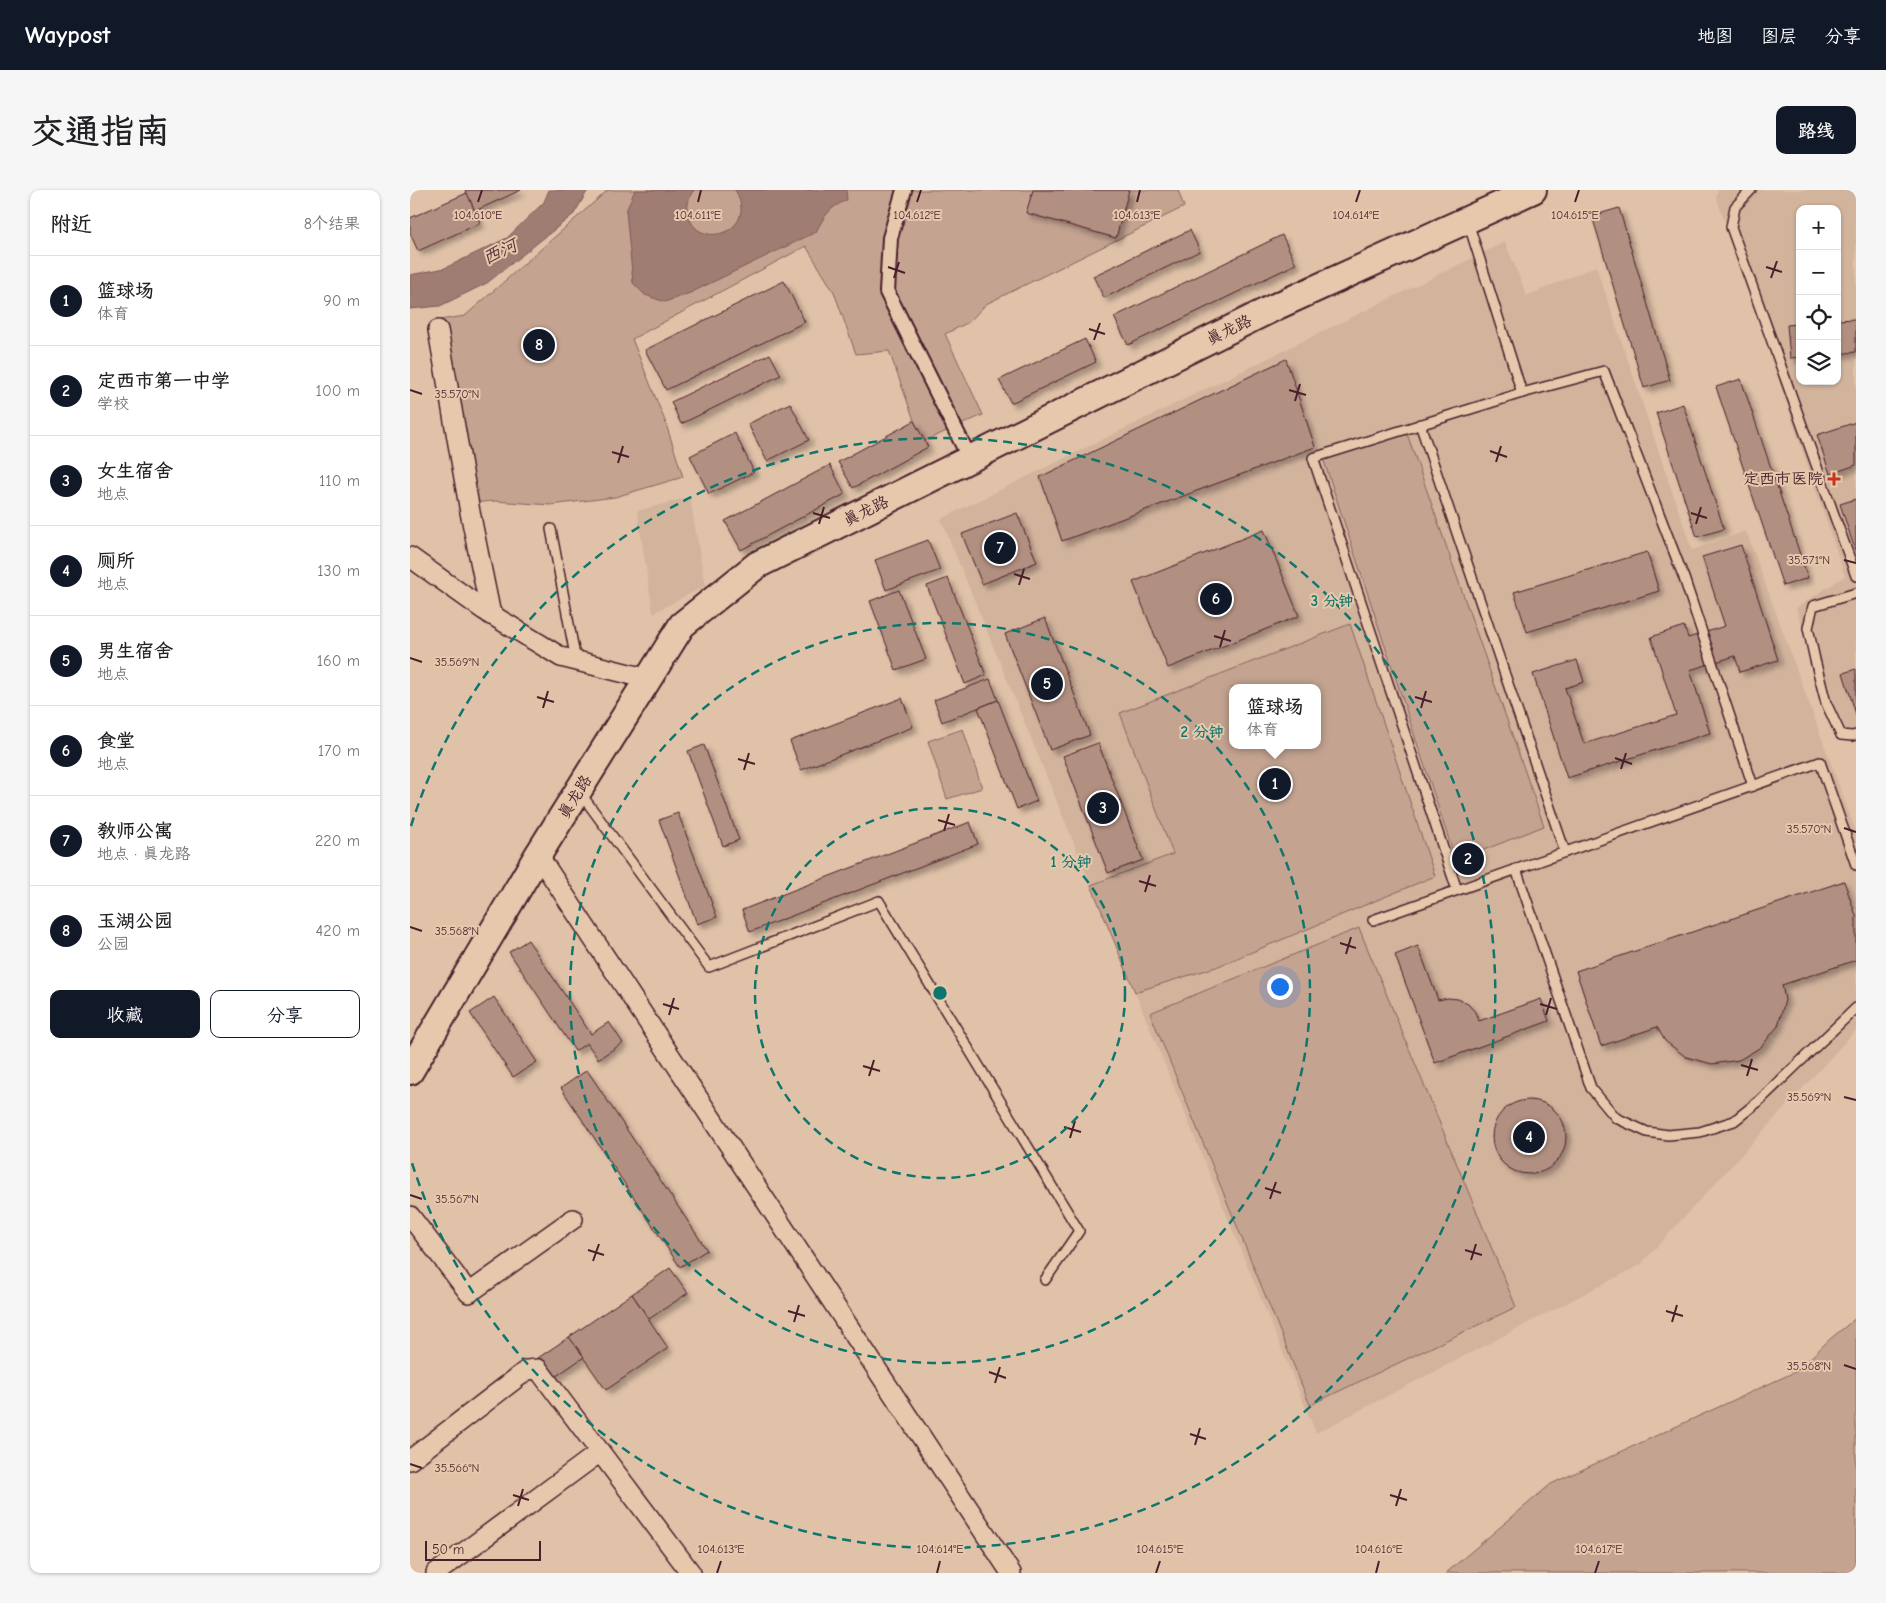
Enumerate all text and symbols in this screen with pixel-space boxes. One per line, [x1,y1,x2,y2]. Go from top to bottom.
text: Waypost [25,21,110,49]
text: 地图 [1697,26,1733,47]
text: 图层 [1761,26,1797,47]
text: 分享 [1825,26,1861,47]
button: 路线 [1776,106,1856,154]
text: 交通指南 [30,111,170,152]
map controls [1796,205,1841,385]
button: + [1796,205,1841,250]
text: 104.610°E [454,208,502,222]
text: 104.611°E [675,208,721,222]
text: 104.612°E [893,208,941,222]
text: 104.613°E [1113,208,1161,222]
text: 104.614°E [1333,208,1379,222]
text: 104.615°E [1551,208,1599,222]
text: 附近 [50,212,92,236]
text: 8个结果 [304,215,360,233]
water label: 西河 [479,233,523,269]
button: − [1796,250,1841,295]
text: 篮球场 [97,280,154,302]
text: 1 [63,292,69,310]
text: 90 m [323,292,360,310]
button: locate [1796,295,1841,340]
text: 体育 [97,305,129,323]
street label: 真龙路 [1203,311,1255,349]
pin: 8 [523,326,555,364]
button: layers [1796,340,1841,385]
text: 定西市第一中学 [97,370,230,392]
text: 2 [62,382,70,400]
text: 100 m [316,382,360,400]
text: 35.570°N [435,387,479,401]
text: 学校 [97,395,129,413]
text: 女生宿舍 [97,460,173,482]
place label: 定西市医院 [1743,470,1823,488]
text: 3 [62,472,70,490]
text: 110 m [319,472,360,490]
marker: 定西市医院 [1827,472,1841,486]
text: 地点 [97,485,129,503]
street label: 真龙路 [840,492,892,530]
pin: 7 [984,529,1016,567]
text: 厕所 [97,550,135,572]
text: 35.571°N [1788,553,1830,567]
text: 4 [62,562,70,580]
text: 130 m [317,562,360,580]
text: 地点 [97,575,129,593]
pin: 6 [1200,580,1232,618]
text: 3 分钟 [1311,592,1353,610]
text: 男生宿舍 [97,640,173,662]
text: 5 [62,652,70,670]
text: 160 m [317,652,360,670]
text: 35.569°N [435,655,479,669]
text: 地点 [97,665,129,683]
pin: 5 [1031,665,1063,703]
popup [1229,684,1321,749]
text: 篮球场 [1246,696,1304,718]
text: 体育 [1246,721,1279,739]
text: 2 分钟 [1181,723,1223,741]
text: 食堂 [97,730,135,752]
text: 6 [62,742,70,760]
text: 170 m [318,742,360,760]
text: 地点 [97,755,129,773]
pin: 1 [1259,765,1291,803]
street label: 真龙路 [555,772,595,822]
pin: 3 [1087,789,1119,827]
text: 教师公寓 [97,820,173,842]
text: 35.570°N [1787,822,1831,836]
text: 7 [62,832,70,850]
text: 220 m [315,832,360,850]
pin: 2 [1452,840,1484,878]
text: 地点 · 真龙路 [97,845,191,863]
text: 1 分钟 [1050,853,1092,871]
text: 玉湖公园 [97,910,173,932]
text: 8 [62,922,70,940]
text: 420 m [316,922,360,940]
text: 35.568°N [435,924,479,938]
text: 公园 [97,935,129,953]
your location [1267,974,1293,1000]
centre of rings [931,984,949,1002]
button: 收藏 [50,990,200,1038]
button: 分享 [210,990,360,1038]
text: 35.569°N [1787,1090,1831,1104]
pin: 4 [1513,1118,1545,1156]
text: 35.567°N [435,1192,479,1206]
text: 35.568°N [1787,1359,1831,1373]
text: 35.566°N [435,1461,479,1475]
scale bar [425,1538,541,1561]
text: 50 m [432,1541,464,1558]
text: 104.613°E [697,1542,745,1556]
text: 104.614°E [917,1542,963,1556]
text: 104.615°E [1136,1542,1184,1556]
text: 104.616°E [1355,1542,1403,1556]
text: 104.617°E [1576,1542,1622,1556]

